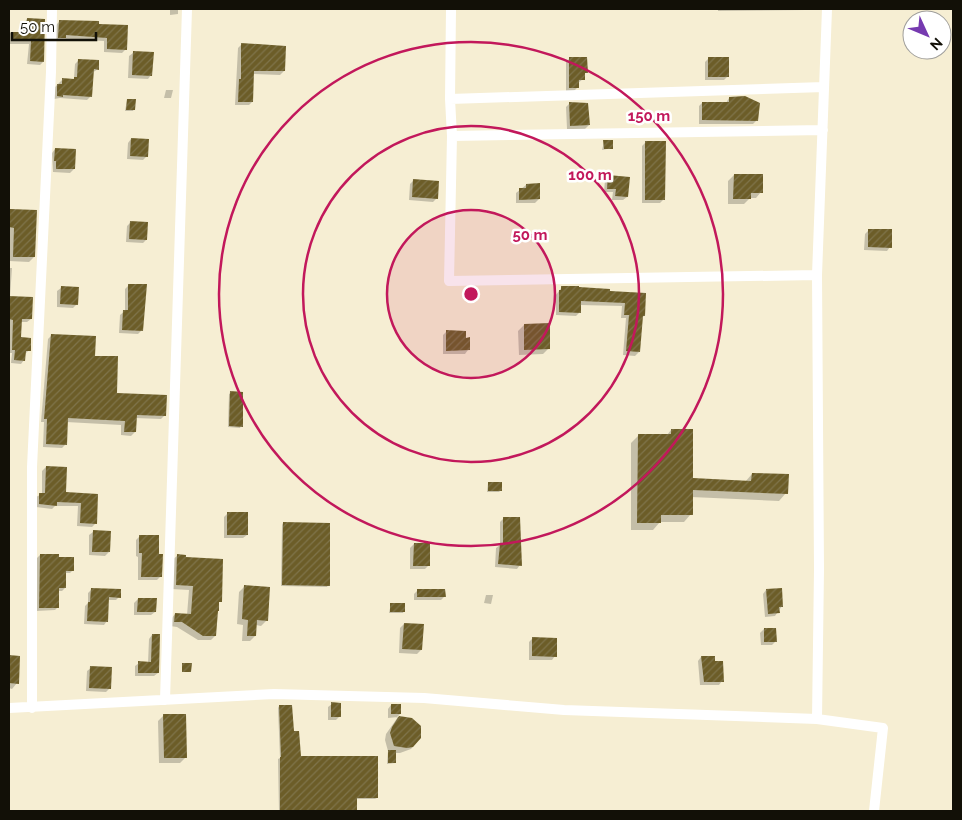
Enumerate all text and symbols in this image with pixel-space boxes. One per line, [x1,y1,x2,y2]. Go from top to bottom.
scale bar [12,10,96,42]
north arrow [902,10,952,60]
text: 50 m [20,18,55,36]
text: N [927,35,946,53]
text: 150 m [628,107,670,125]
text: 100 m [568,166,612,184]
text: 50 m [512,226,548,244]
centre of rings [462,285,480,303]

